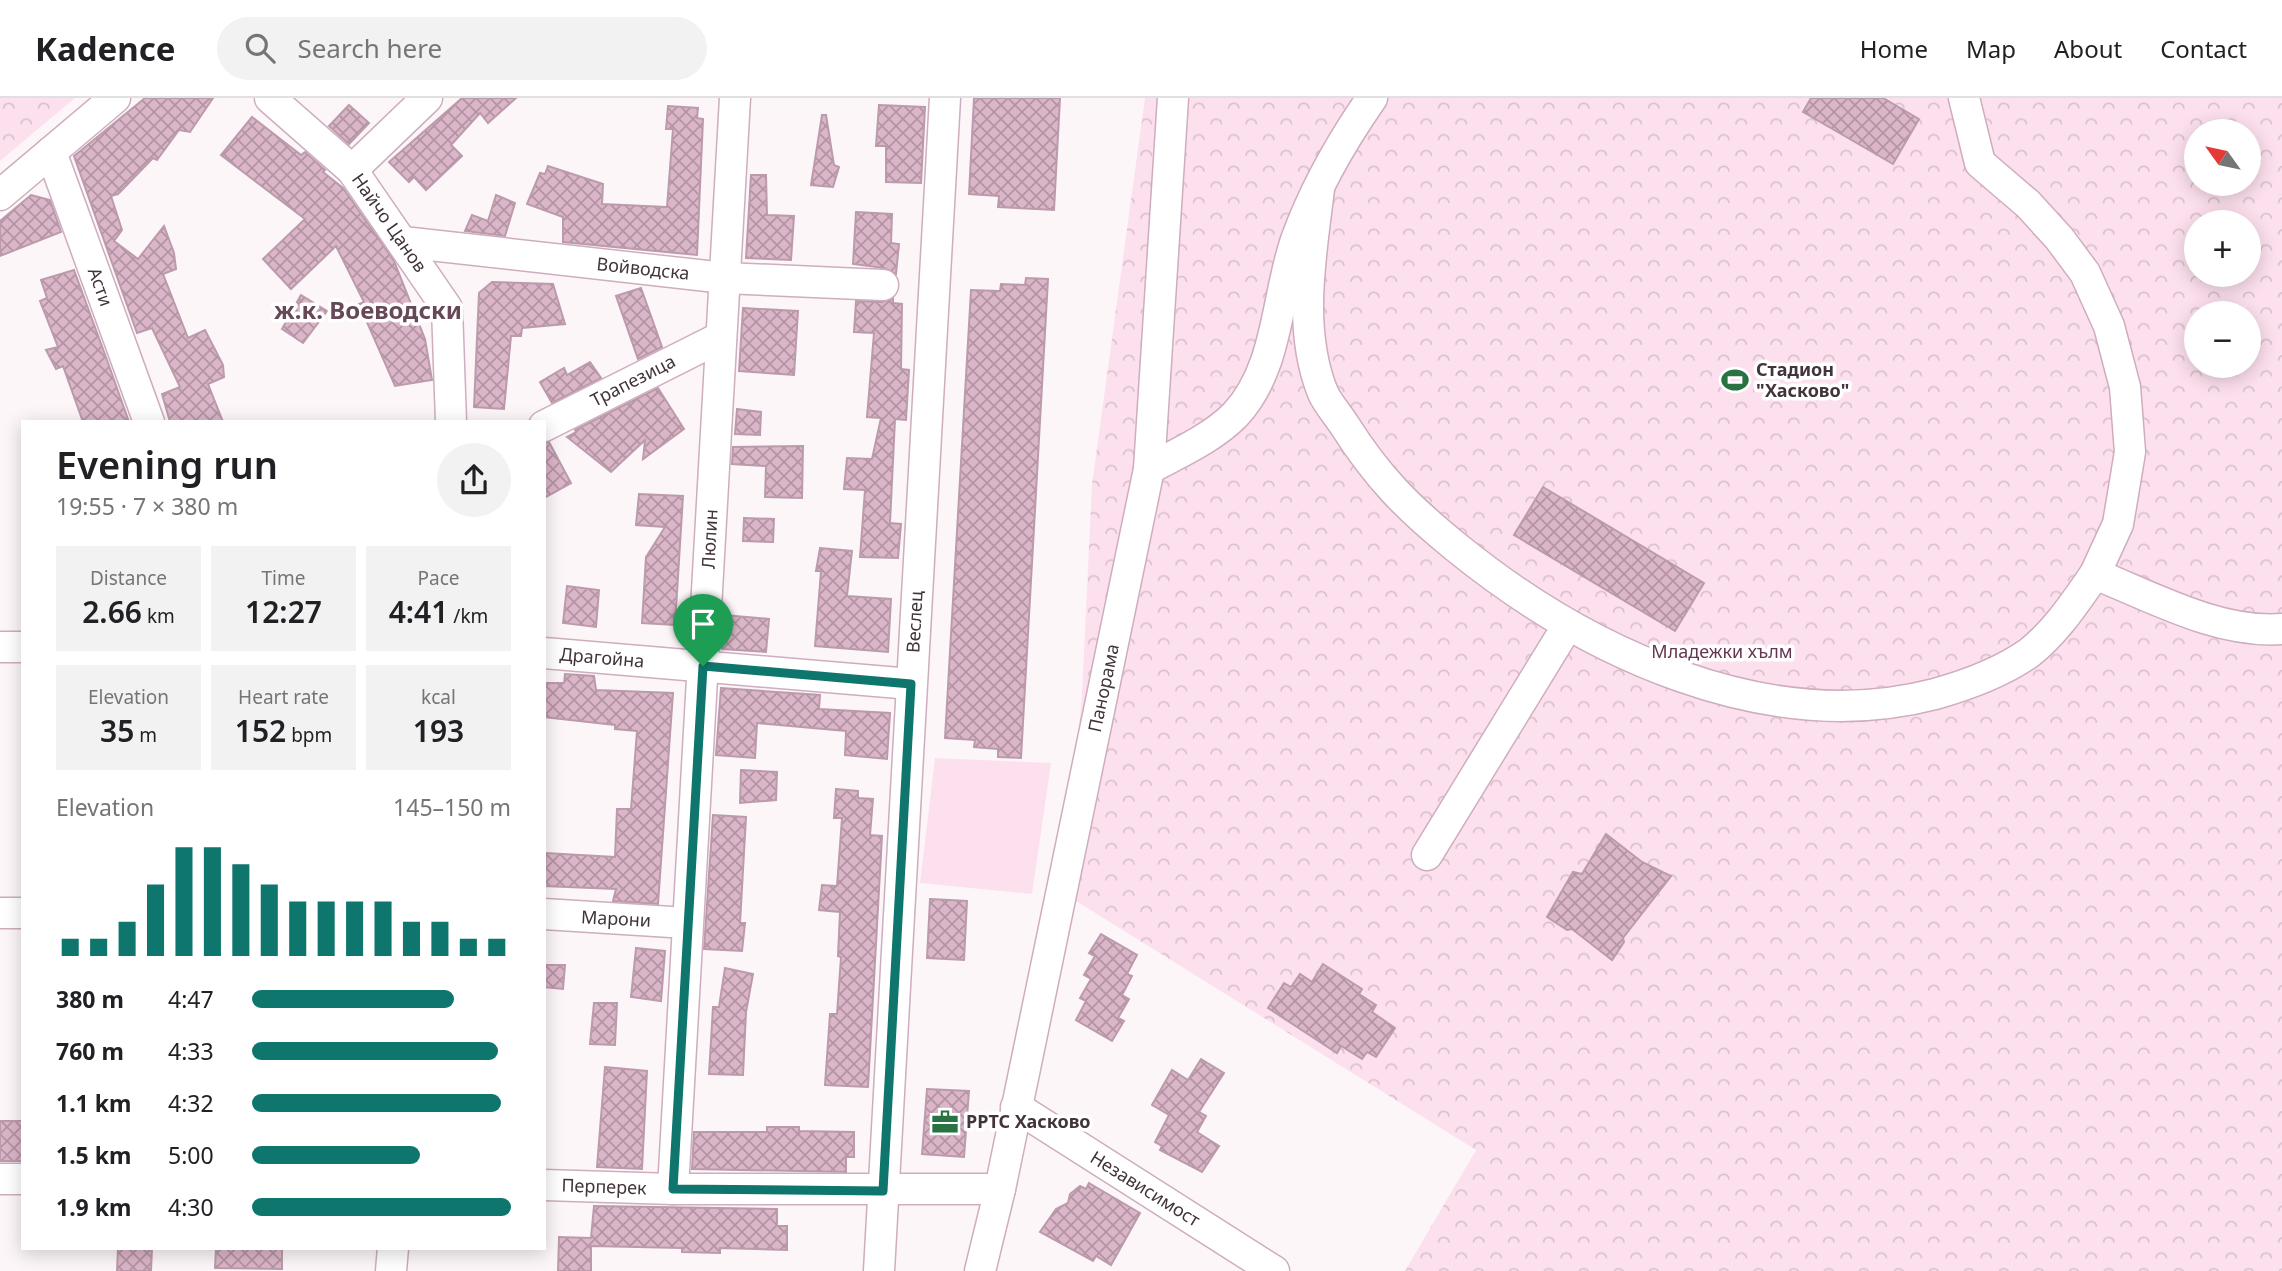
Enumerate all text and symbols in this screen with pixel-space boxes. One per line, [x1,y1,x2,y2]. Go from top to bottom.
search box [217,17,707,80]
text: Kadence [35,26,175,71]
icon: search [241,29,279,67]
text: Search here [297,30,442,66]
text: Home [1860,32,1928,65]
text: Map [1966,32,2016,65]
text: About [2054,32,2122,65]
text: Contact [2160,32,2247,65]
north arrow [2184,119,2261,196]
map controls [2184,119,2261,378]
street label: Найчо Цанов [347,168,433,277]
button: + [2184,210,2261,287]
street label: Войводска [595,251,691,285]
street label: Асти [83,264,119,309]
district label: ж.к. Воеводски [274,293,462,326]
button: − [2184,301,2261,378]
street label: Трапезица [586,348,679,412]
place label: Стадион "Хасково" [1756,357,1849,402]
sports icon: Стадион "Хасково" [1720,365,1750,395]
text: Evening run [56,438,278,490]
button: share [437,443,511,517]
text: 19:55 · 7 × 380 m [56,490,238,522]
street label: Люлин [695,508,723,569]
text: Distance [90,565,167,591]
text: Time [262,565,305,591]
text: Pace [418,565,460,591]
street label: Веслец [900,590,928,654]
text: 2.66 [82,591,142,632]
text: 12:27 [245,591,322,632]
text: 4:41 [389,591,448,632]
pin [673,594,733,666]
text: km [142,603,175,629]
text: /km [448,603,488,629]
icon: arrive [684,605,722,643]
park label: Младежки хълм [1651,639,1793,663]
street label: Драгойна [559,641,645,673]
street label: Панорама [1082,641,1124,734]
text: Elevation [88,684,169,710]
text: Heart rate [238,684,329,710]
text: kcal [421,684,456,710]
text: 35 [100,710,134,751]
text: 152 [235,710,286,751]
text: 193 [413,710,464,751]
text: m [134,722,157,748]
text: bpm [286,722,332,748]
text: Elevation [56,791,154,823]
text: 145–150 m [393,791,511,823]
street label: Марони [580,904,652,932]
text: 380 m [56,983,124,1015]
text: 4:47 [168,983,214,1015]
text: 760 m [56,1035,124,1067]
text: 4:33 [168,1035,214,1067]
text: 1.1 km [56,1087,131,1119]
text: 4:32 [168,1087,214,1119]
office icon: РРТС Хасково [930,1107,960,1137]
place label: РРТС Хасково [966,1109,1091,1133]
text: 1.5 km [56,1139,131,1171]
text: 5:00 [168,1139,214,1171]
street label: Независимост [1086,1145,1206,1232]
street label: Перперек [561,1173,648,1199]
text: 1.9 km [56,1191,131,1223]
text: 4:30 [168,1191,214,1223]

